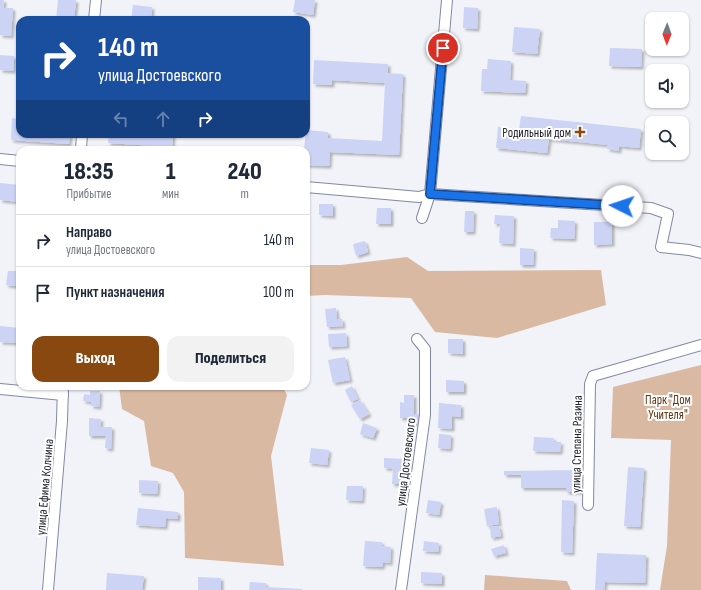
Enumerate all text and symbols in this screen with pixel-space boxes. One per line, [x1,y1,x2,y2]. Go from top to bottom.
north arrow [645,12,689,56]
map controls [645,12,689,160]
text: 140 m [98,31,159,64]
pin [426,31,460,65]
icon: right [32,32,84,84]
icon: arrive [432,37,454,59]
button: sound [645,64,689,108]
text: улица Достоевского [98,65,221,86]
icon: left [110,108,132,130]
icon: ahead [152,108,174,130]
icon: right [194,108,216,130]
button: search [645,116,689,160]
place label: Родильный дом [502,125,571,141]
marker: Родильный дом [574,126,586,138]
text: 18:35 [64,157,114,186]
text: 1 [166,157,175,186]
text: 240 [227,157,262,186]
position arrow [601,185,643,227]
text: Прибытие [66,186,111,202]
text: мин [162,186,179,202]
text: m [240,186,249,202]
text: Направо [66,223,112,242]
icon: right [32,230,54,252]
text: 140 m [264,231,294,250]
text: улица Достоевского [66,242,155,258]
icon: arrive [32,282,54,304]
text: Пункт назначения [66,283,164,302]
text: 100 m [263,283,294,302]
button: Выход [32,336,159,382]
button: Поделиться [167,336,294,382]
park label: Парк "Дом Учителя" [645,392,691,423]
street label: улица Степана Разина [568,395,586,493]
street label: улица Достоевского [393,417,419,507]
street label: улица Ефима Колчина [33,438,57,536]

